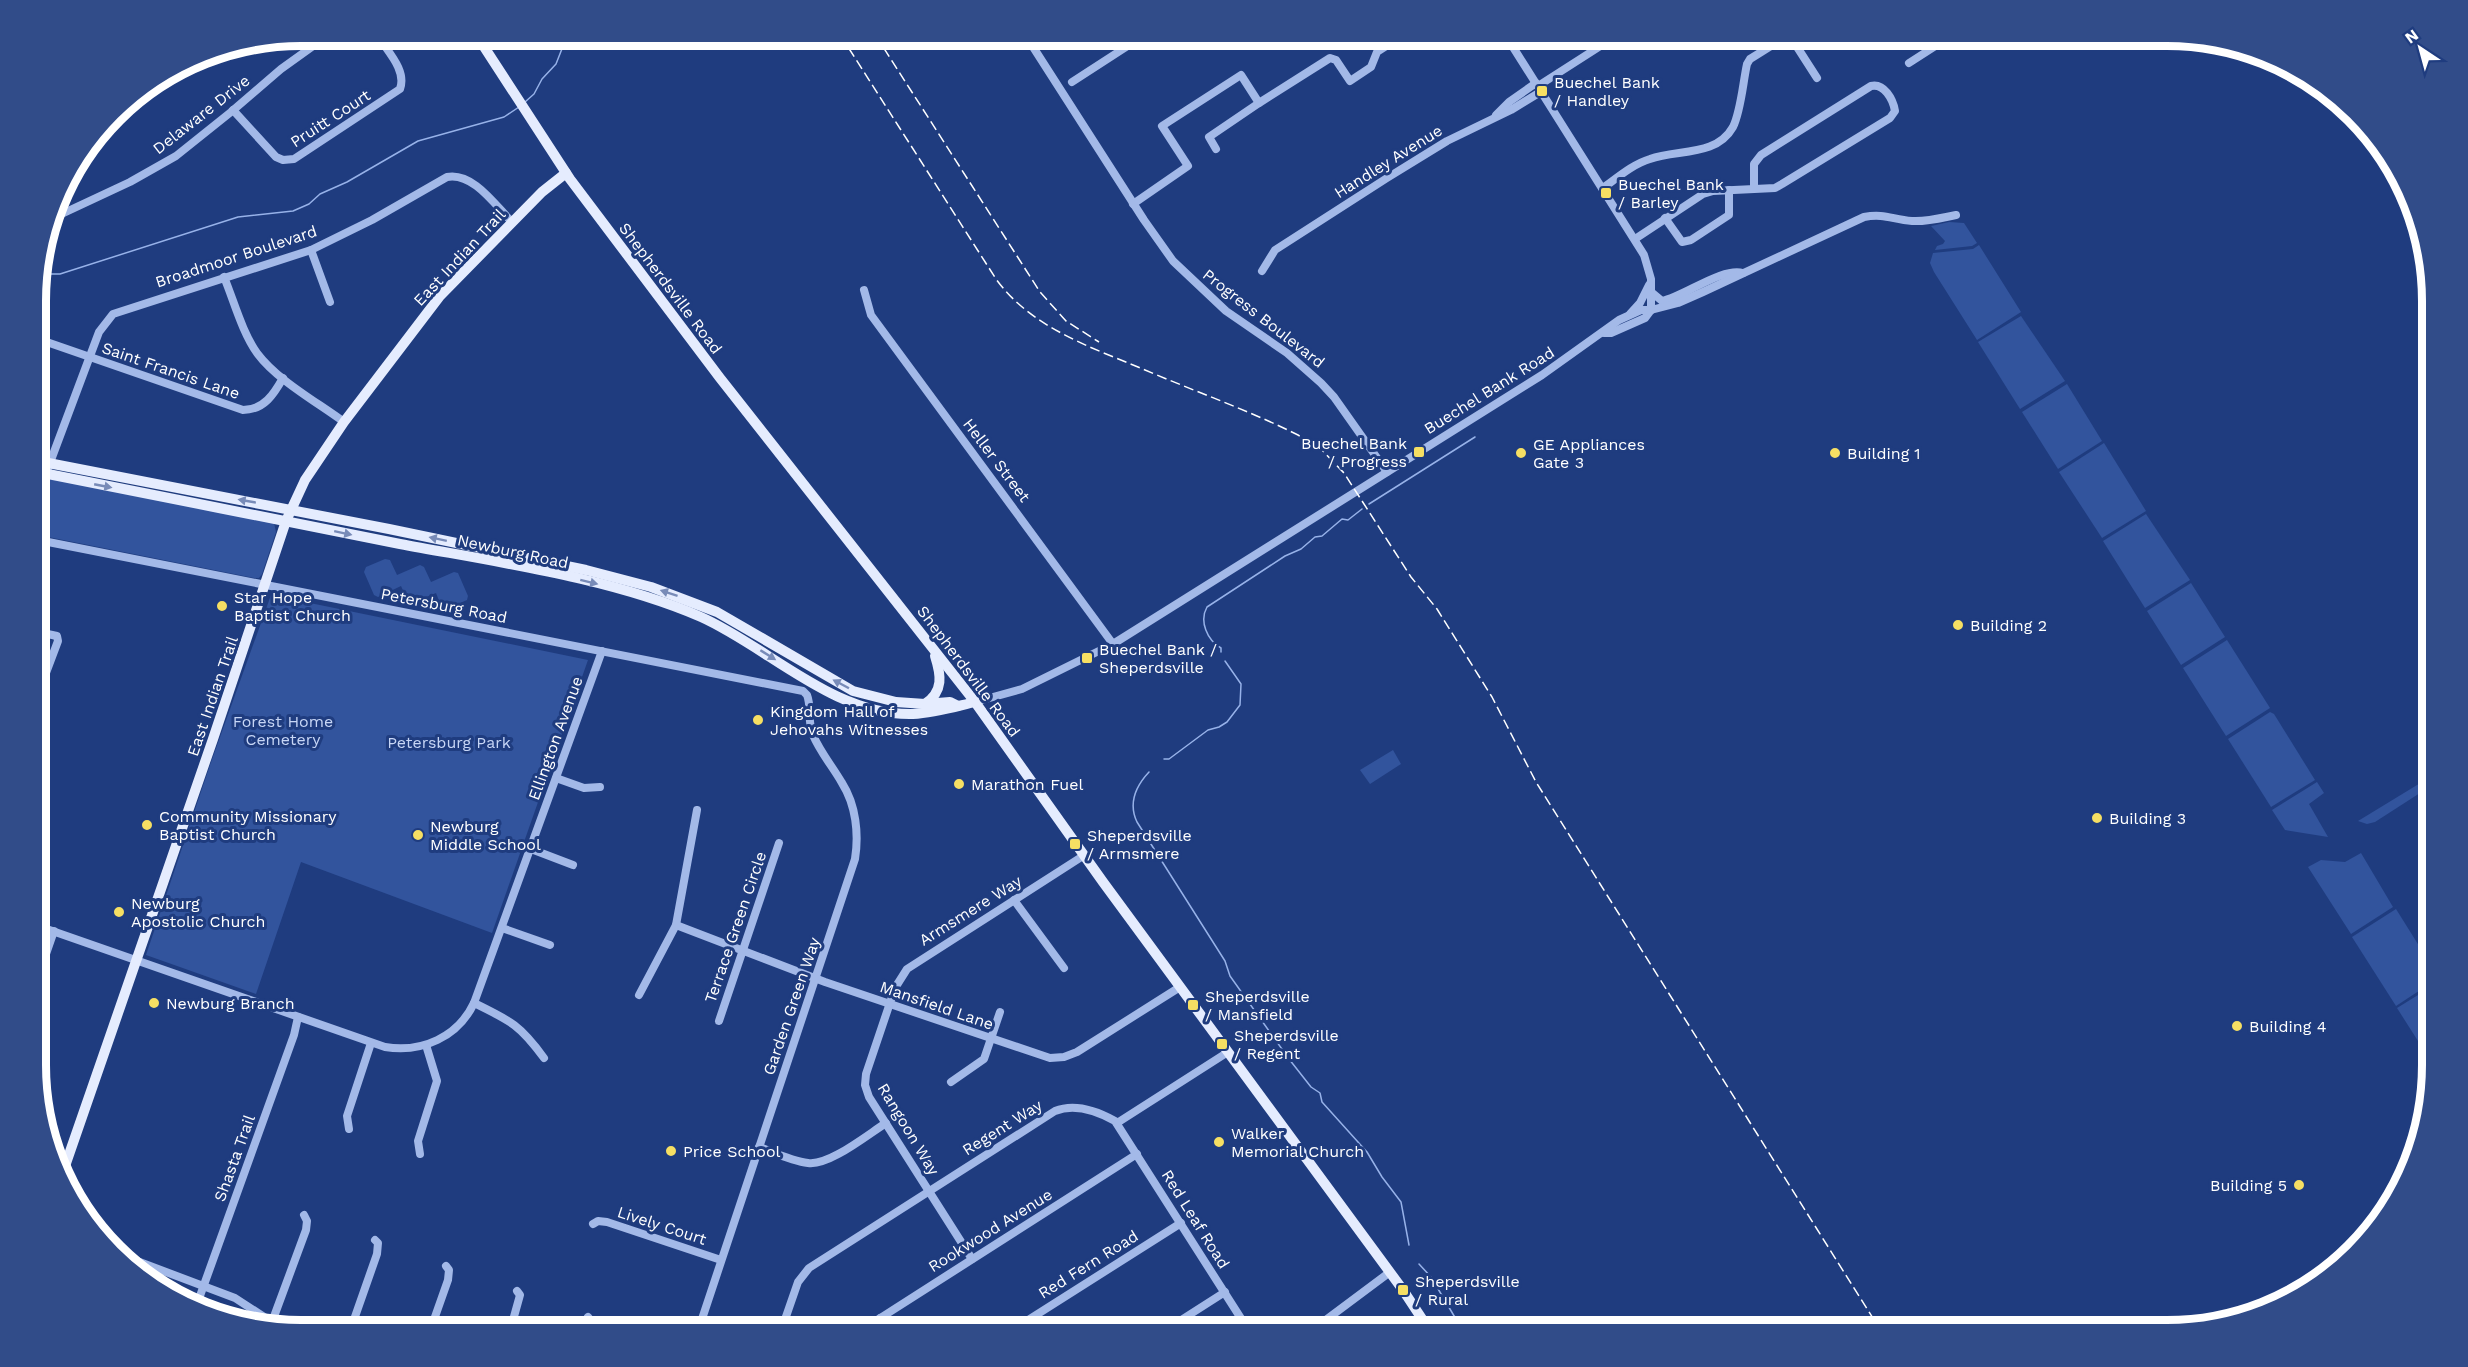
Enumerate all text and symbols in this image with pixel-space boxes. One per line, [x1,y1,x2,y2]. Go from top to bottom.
north arrow [2390,18,2450,78]
text: N [2401,25,2422,47]
street label: Delaware Drive [149,71,253,158]
place label: Buechel Bank / Handley [1554,73,1660,110]
marker: Buechel Bank / Handley [1535,84,1549,98]
street label: Pruitt Court [287,85,374,151]
street label: Handley Avenue [1331,121,1446,202]
place label: Buechel Bank / Barley [1618,175,1724,212]
marker: Buechel Bank / Barley [1599,186,1613,200]
street label: East Indian Trail [410,205,509,310]
street label: Shepherdsville Road [615,219,726,358]
street label: Broadmoor Boulevard [153,221,319,292]
street label: Progress Boulevard [1199,265,1328,372]
street label: Saint Francis Lane [99,338,242,403]
street label: Buechel Bank Road [1421,343,1558,438]
street label: Heller Street [959,415,1034,506]
place label: Buechel Bank / Progress [1301,434,1407,471]
place label: GE Appliances Gate 3 [1533,435,1645,472]
place label: Building 1 [1847,444,1921,463]
marker: Buechel Bank / Progress [1412,445,1426,459]
marker: GE Appliances Gate 3 [1514,446,1528,460]
marker: Building 1 [1828,446,1842,460]
one-way arrow [94,482,113,491]
one-way arrow [238,496,257,505]
one-way arrow [334,529,353,538]
street label: Newburg Road [456,530,570,573]
one-way arrow [429,534,448,543]
one-way arrow [580,578,598,588]
street label: Petersburg Road [379,584,509,627]
place label: Star Hope Baptist Church [234,588,351,625]
one-way arrow [660,588,678,597]
marker: Star Hope Baptist Church [215,599,229,613]
street label: Shepherdsville Road [913,602,1024,741]
place label: Building 2 [1970,616,2047,635]
marker: Building 2 [1951,618,1965,632]
street label: East Indian Trail [183,634,242,759]
place label: Buechel Bank / Sheperdsville [1099,640,1217,677]
one-way arrow [760,650,777,661]
marker: Buechel Bank / Sheperdsville [1080,651,1094,665]
street label: Ellington Avenue [524,674,587,803]
one-way arrow [832,679,849,689]
place label: Kingdom Hall of Jehovahs Witnesses [770,702,928,739]
park label: Forest Home Cemetery [233,712,333,749]
marker: Kingdom Hall of Jehovahs Witnesses [751,713,765,727]
park label: Petersburg Park [387,733,511,752]
place label: Marathon Fuel [971,775,1083,794]
marker: Marathon Fuel [952,777,966,791]
place label: Community Missionary Baptist Church [159,807,337,844]
place label: Building 3 [2109,809,2186,828]
marker: Building 3 [2090,811,2104,825]
place label: Newburg Middle School [430,817,541,854]
marker: Community Missionary Baptist Church [140,818,154,832]
place label: Sheperdsville / Armsmere [1087,826,1192,863]
marker: Newburg Middle School [411,828,425,842]
marker: Sheperdsville / Armsmere [1068,837,1082,851]
street label: Terrace Green Circle [701,849,770,1005]
street label: Armsmere Way [915,871,1026,950]
place label: Newburg Apostolic Church [131,894,265,931]
marker: Newburg Apostolic Church [112,905,126,919]
street label: Garden Green Way [759,934,824,1078]
street label: Mansfield Lane [878,977,996,1034]
place label: Sheperdsville / Mansfield [1205,987,1310,1024]
place label: Newburg Branch [166,994,295,1013]
marker: Newburg Branch [147,996,161,1010]
marker: Sheperdsville / Mansfield [1186,998,1200,1012]
place label: Building 4 [2249,1017,2327,1036]
marker: Building 4 [2230,1019,2244,1033]
place label: Sheperdsville / Regent [1234,1026,1339,1063]
marker: Sheperdsville / Regent [1215,1037,1229,1051]
street label: Rangoon Way [874,1080,944,1179]
street label: Regent Way [959,1095,1046,1159]
street label: Shasta Trail [210,1112,259,1204]
place label: Walker Memorial Church [1231,1124,1364,1161]
marker: Walker Memorial Church [1212,1135,1226,1149]
place label: Price School [683,1142,781,1161]
marker: Price School [664,1144,678,1158]
street label: Red Leaf Road [1158,1166,1234,1272]
place label: Building 5 [2210,1176,2287,1195]
marker: Building 5 [2292,1178,2306,1192]
street label: Rookwood Avenue [925,1185,1056,1276]
street label: Lively Court [615,1202,709,1249]
street label: Red Fern Road [1035,1226,1142,1303]
place label: Sheperdsville / Rural [1415,1272,1520,1309]
marker: Sheperdsville / Rural [1396,1283,1410,1297]

